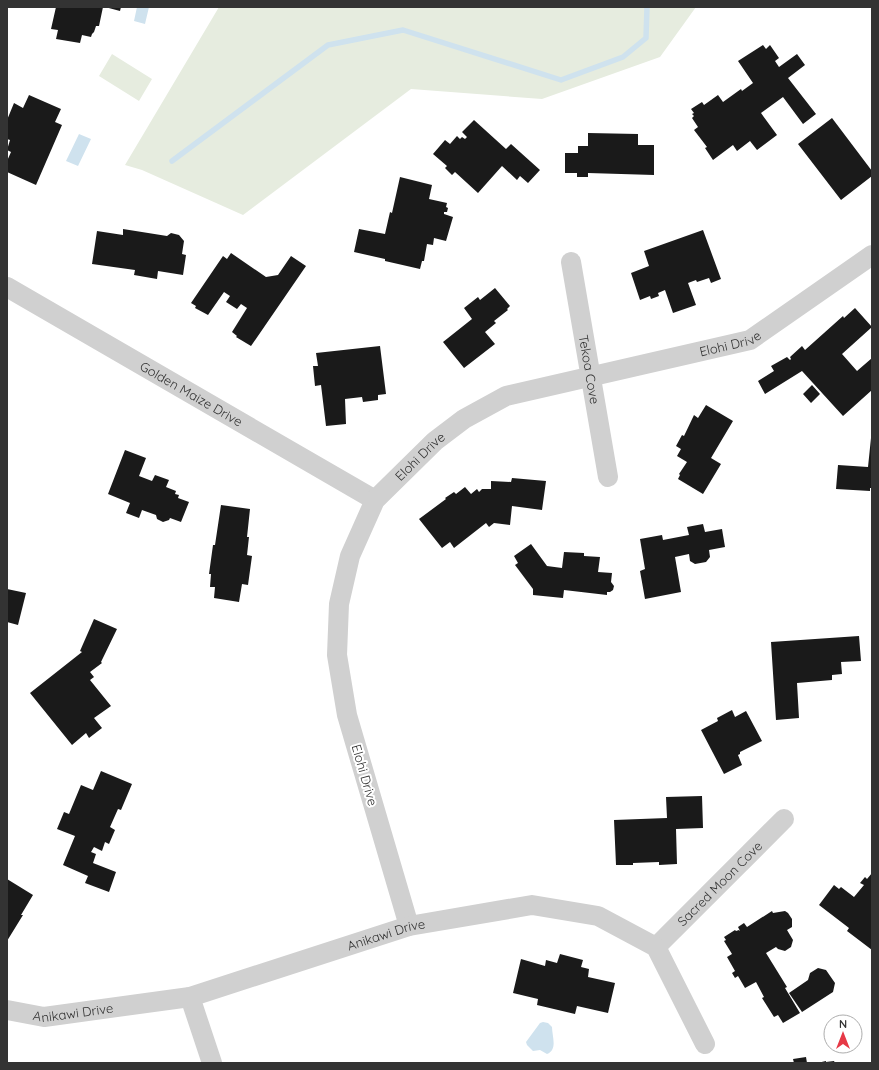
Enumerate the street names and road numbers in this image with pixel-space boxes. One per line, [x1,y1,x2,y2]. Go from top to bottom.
street label: Elohi Drive [698,327,764,359]
street label: Tekoa Cove [576,334,603,405]
street label: Golden Maize Drive [137,358,246,430]
street label: Elohi Drive [392,429,448,484]
street label: Elohi Drive [349,742,381,808]
street label: Sacred Moon Cove [674,838,765,929]
street label: Anikawi Drive [345,915,426,954]
street label: Anikawi Drive [32,1000,114,1025]

